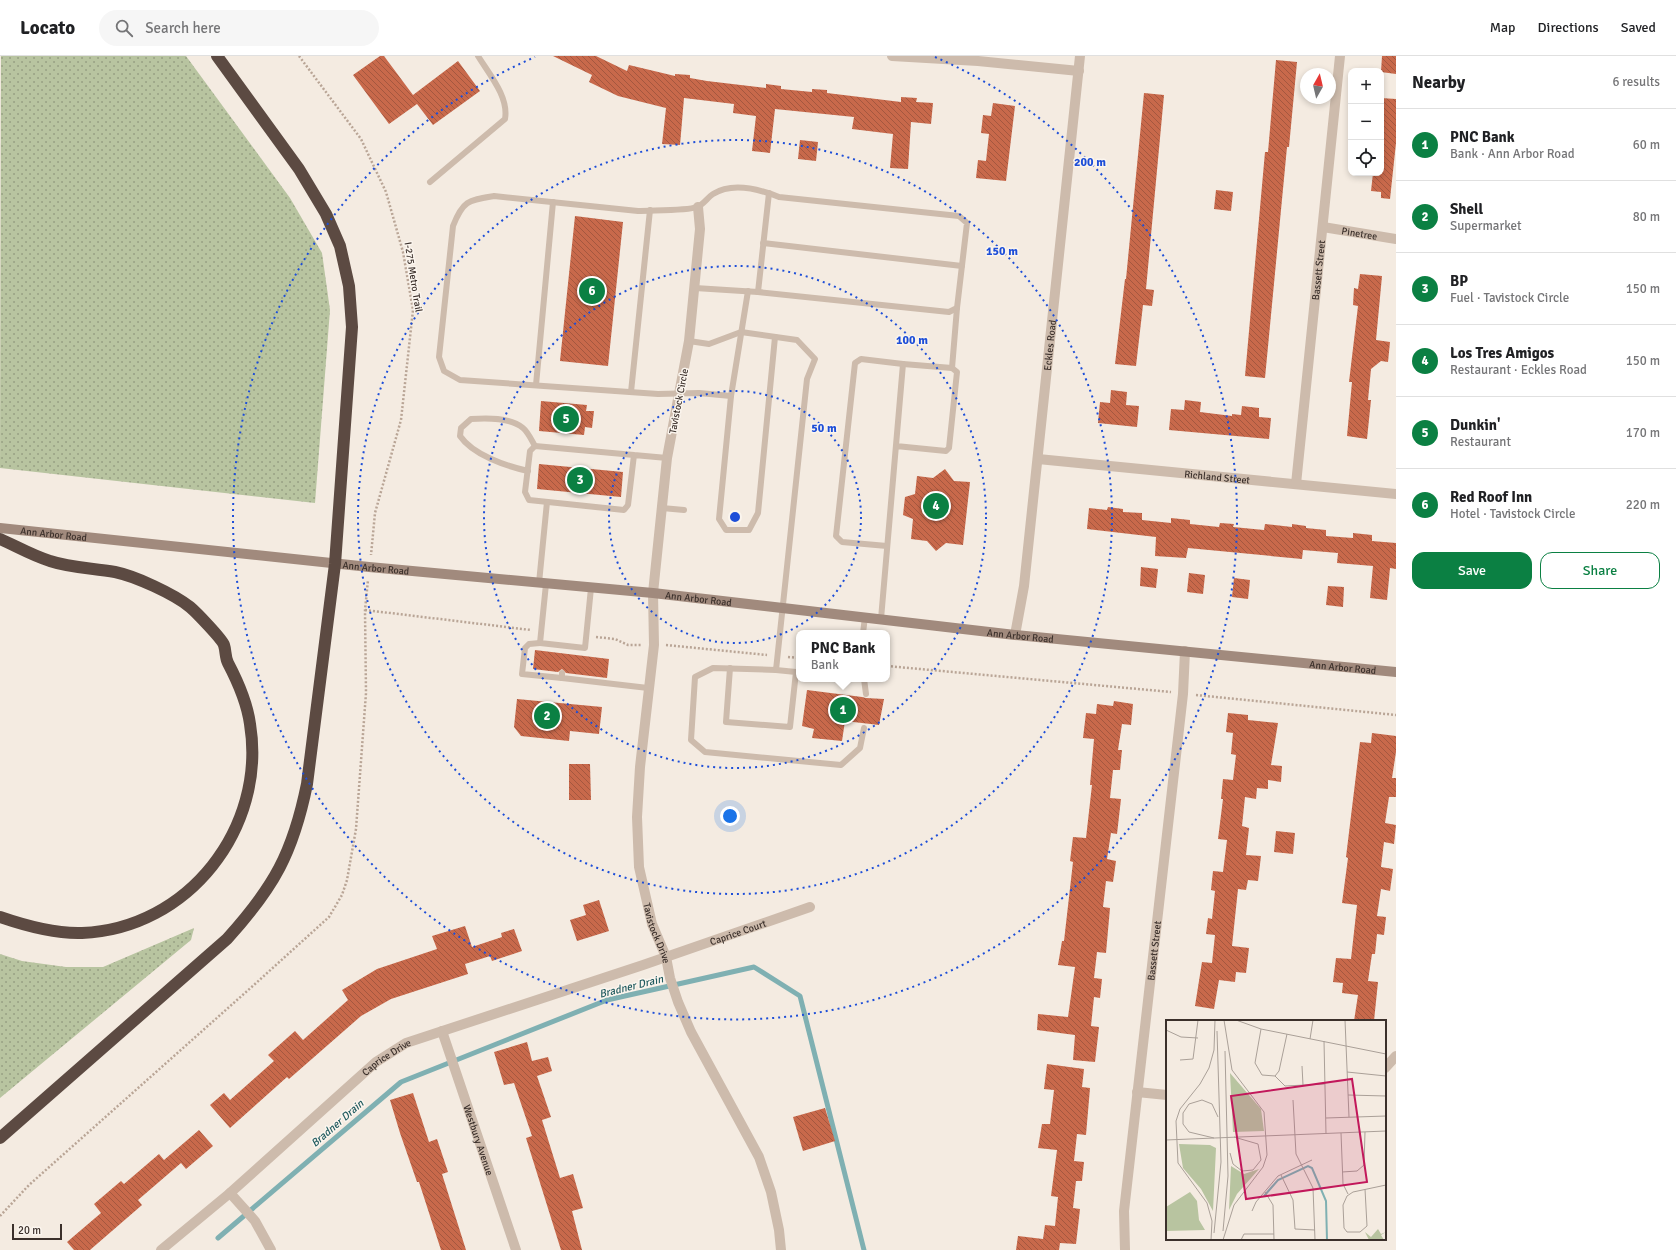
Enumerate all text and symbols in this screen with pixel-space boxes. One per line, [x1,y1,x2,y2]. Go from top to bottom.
search box [99,10,379,46]
text: Locato [20,16,75,40]
icon: search [113,17,135,39]
text: Search here [145,19,221,37]
text: Map [1490,19,1516,36]
text: Directions [1538,19,1599,36]
text: Saved [1621,19,1656,36]
north arrow [1300,68,1336,104]
map controls [1348,68,1384,176]
button: + [1348,68,1384,104]
text: Nearby [1412,72,1465,93]
text: 6 results [1612,74,1660,90]
button: − [1348,104,1384,140]
text: PNC Bank [1450,128,1515,146]
text: 1 [1421,137,1429,153]
text: 60 m [1633,137,1660,153]
button: locate [1348,140,1384,176]
text: Bank · Ann Arbor Road [1450,146,1575,162]
text: 200 m [1074,155,1106,170]
text: Shell [1450,200,1483,218]
text: 2 [1421,209,1429,225]
text: 80 m [1633,209,1660,225]
text: Supermarket [1450,218,1522,234]
street label: Pinetree [1341,225,1378,243]
street label: Bassett Street [1310,239,1328,301]
street label: I-275 Metro Trail [402,241,425,313]
text: 150 m [986,244,1018,259]
text: BP [1450,272,1468,290]
pin: 6 [579,276,605,306]
text: 3 [1421,281,1429,297]
text: 150 m [1626,281,1660,297]
text: Fuel · Tavistock Circle [1450,290,1569,306]
street label: Eckles Road [1042,319,1059,371]
text: 100 m [896,333,928,348]
text: Los Tres Amigos [1450,344,1554,362]
text: 4 [1421,353,1429,369]
text: 150 m [1626,353,1660,369]
text: Restaurant · Eckles Road [1450,362,1587,378]
street label: Tavistock Circle [667,368,691,435]
pin: 5 [553,404,579,434]
text: Dunkin' [1450,416,1500,434]
text: 50 m [811,421,837,436]
text: 5 [1421,425,1429,441]
text: 170 m [1626,425,1660,441]
text: Restaurant [1450,434,1511,450]
pin: 3 [567,465,593,495]
street label: Richland Street [1184,468,1251,487]
text: Red Roof Inn [1450,488,1532,506]
pin: 4 [923,491,949,521]
text: 6 [1421,497,1429,513]
text: 220 m [1626,497,1660,513]
text: Hotel · Tavistock Circle [1450,506,1576,522]
centre of rings [728,510,742,524]
street label: Ann Arbor Road [20,525,87,544]
button: Save [1412,552,1532,589]
button: Share [1540,552,1660,589]
street label: Ann Arbor Road [342,559,410,578]
street label: Ann Arbor Road [664,589,732,609]
street label: Ann Arbor Road [986,627,1054,646]
popup [796,630,890,682]
text: PNC Bank [811,639,875,657]
text: Bank [811,657,839,673]
street label: Ann Arbor Road [1309,659,1377,677]
pin: 1 [830,695,856,725]
pin: 2 [534,701,560,731]
your location [720,806,740,826]
street label: Tavistock Drive [640,902,672,964]
street label: Caprice Court [708,918,768,948]
street label: Bassett Street [1145,920,1164,981]
water label: Bradner Drain [598,972,665,1001]
inset map [1166,1020,1386,1240]
street label: Caprice Drive [360,1037,412,1079]
water label: Bradner Drain [308,1096,367,1150]
street label: Westbury Avenue [460,1103,495,1177]
scale bar [12,1222,62,1241]
text: 20 m [18,1224,41,1237]

